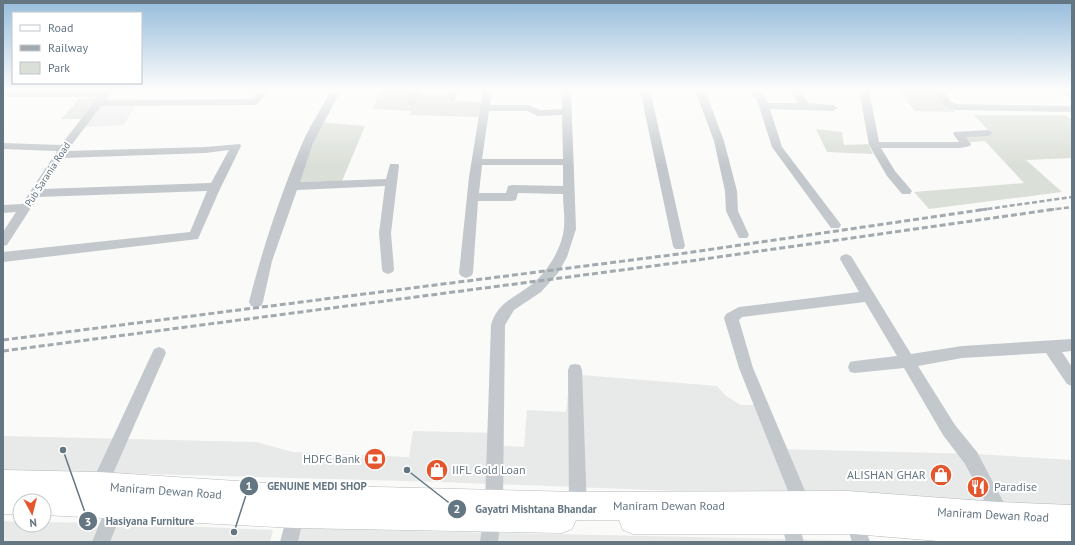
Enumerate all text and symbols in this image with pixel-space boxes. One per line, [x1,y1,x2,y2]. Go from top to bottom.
legend [12,12,142,84]
text: Road [48,20,73,35]
text: Railway [48,40,88,55]
text: Park [48,60,70,75]
street label: Pub Sarania Road [22,140,73,209]
bank icon: HDFC Bank [362,446,388,472]
place label: HDFC Bank [303,451,360,466]
shop icon: IIFL Gold Loan [424,457,450,483]
place label: IIFL Gold Loan [452,462,525,477]
shop icon: ALISHAN GHAR [928,462,954,488]
place label: ALISHAN GHAR [847,467,926,482]
callout: GENUINE MEDI SHOP [239,474,375,497]
restaurant icon: Paradise [965,474,991,500]
text: 1 [246,478,252,493]
street label: Maniram Dewan Road [110,479,222,502]
text: GENUINE MEDI SHOP [267,479,368,493]
place label: Paradise [994,479,1037,494]
north arrow [12,493,52,533]
callout: Gayatri Mishtana Bhandar [447,498,604,521]
street label: Maniram Dewan Road [613,498,725,513]
text: 2 [454,501,460,516]
text: Gayatri Mishtana Bhandar [475,502,597,516]
street label: Maniram Dewan Road [937,504,1049,525]
callout: Hasiyana Furniture [78,510,203,533]
text: 3 [85,514,91,529]
text: Hasiyana Furniture [106,514,195,528]
text: N [29,516,38,530]

